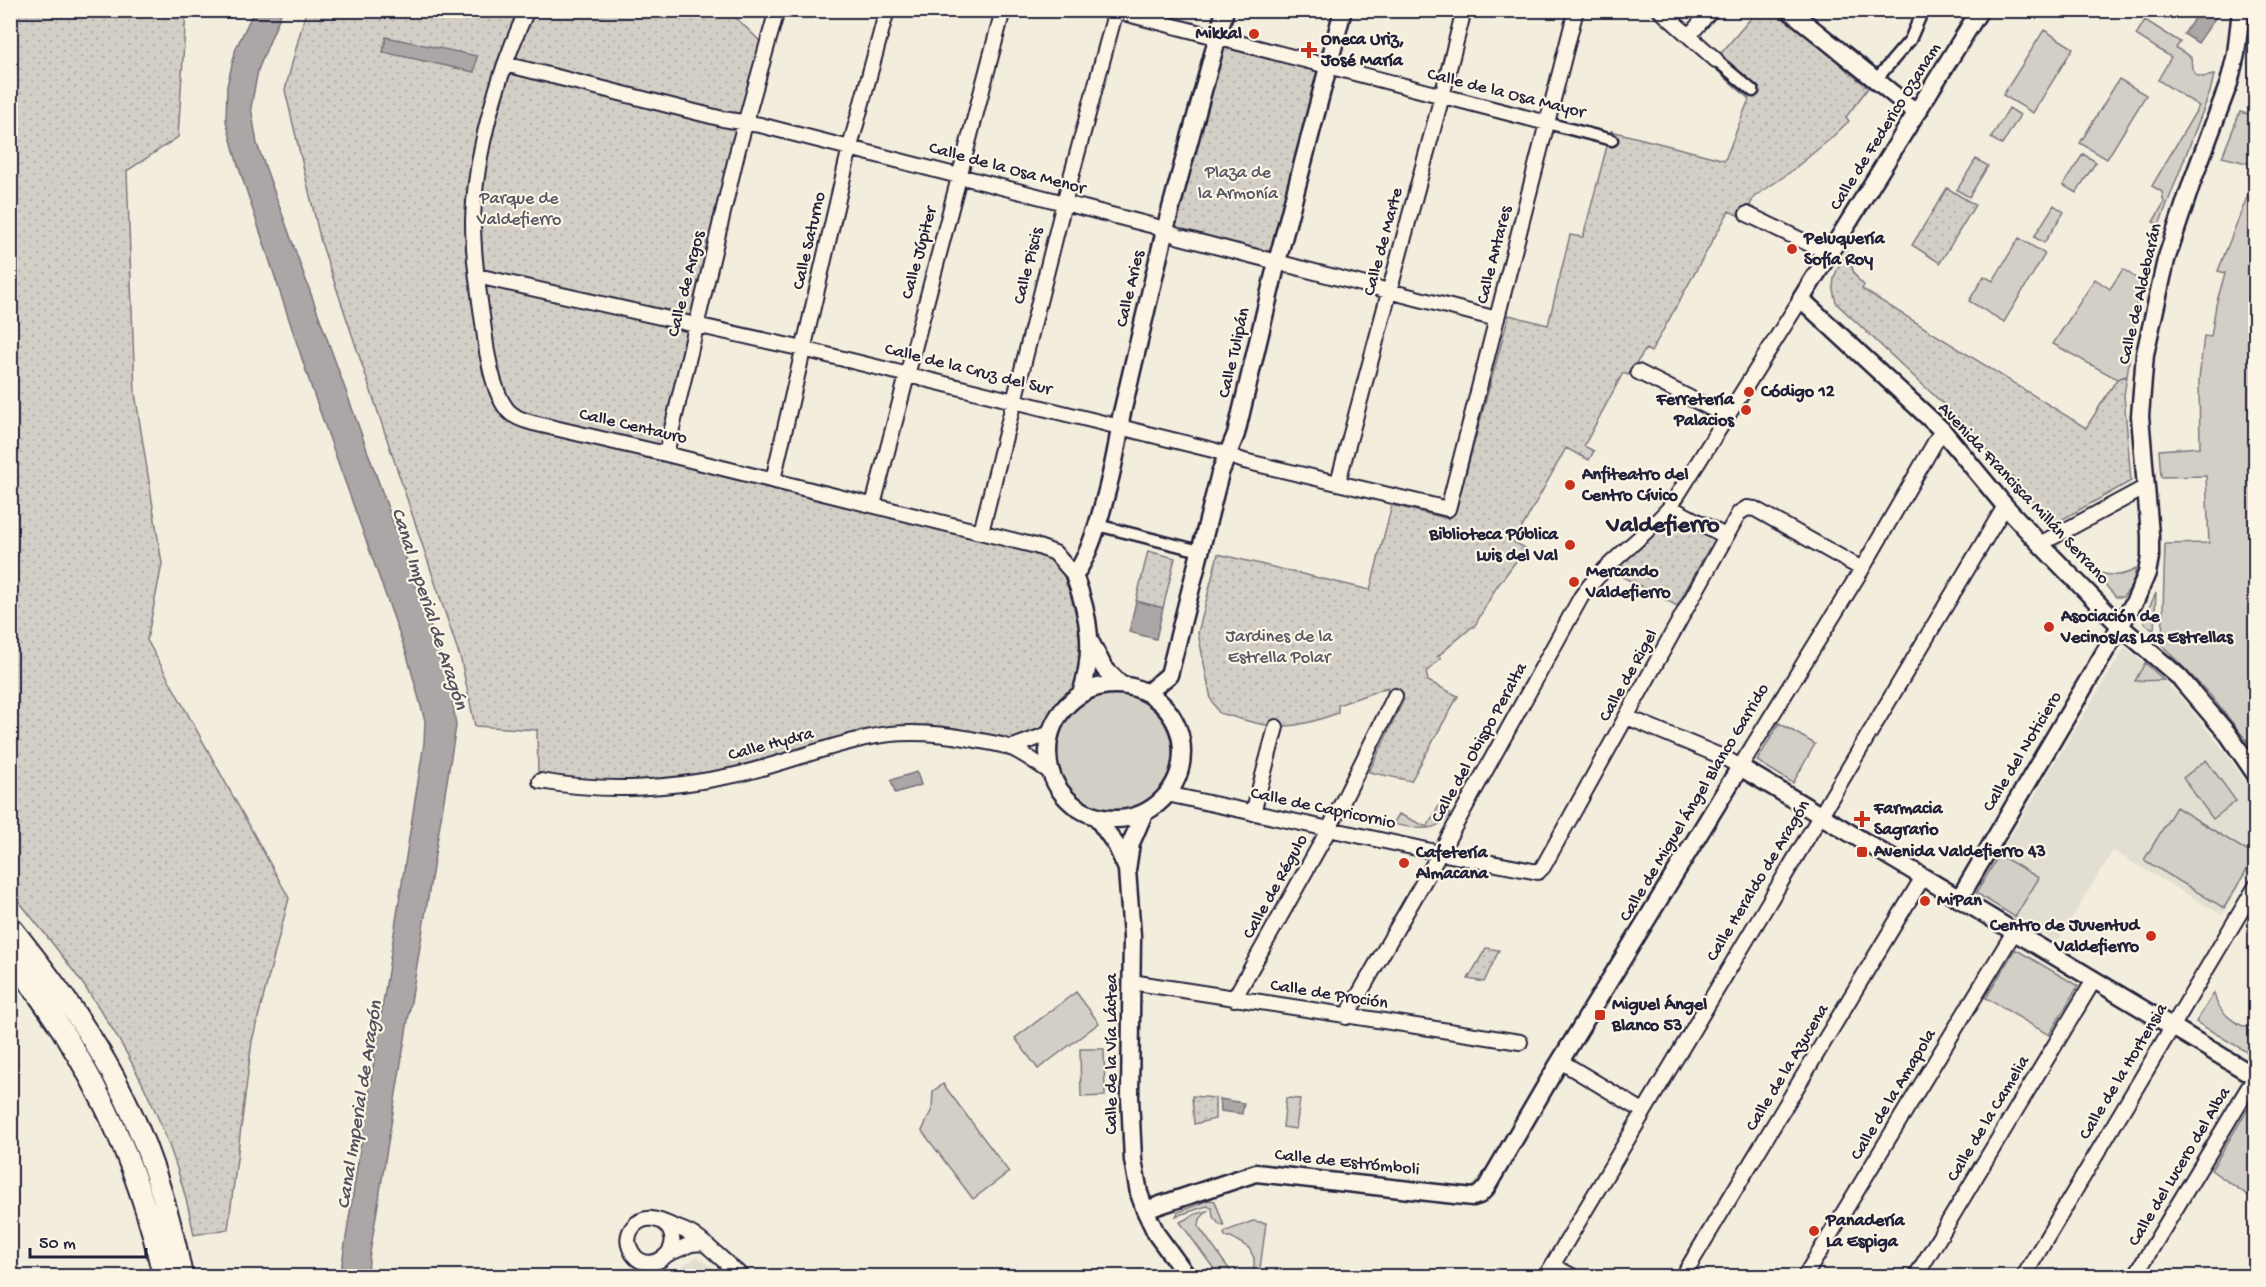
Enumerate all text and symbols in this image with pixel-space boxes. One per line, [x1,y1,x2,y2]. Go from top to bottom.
place label: Mikkal [1196,24,1242,45]
marker: Mikkal [1247,27,1261,41]
place label: Oneca Uriz, José María [1320,30,1404,72]
street label: Calle de Federico Ozanam [1826,39,1946,215]
marker: Oneca Uriz, José María [1302,43,1316,57]
street label: Calle de la Osa Mayor [1425,64,1589,124]
street label: Calle de la Osa Menor [926,138,1089,200]
park label: Plaza de la Armonía [1198,163,1279,205]
street label: Calle de Marte [1360,185,1409,298]
park label: Parque de Valdefierro [476,189,561,231]
street label: Calle Saturno [789,190,831,292]
street label: Calle Júpiter [898,203,943,302]
street label: Calle Antares [1473,203,1518,306]
street label: Calle de Aldebarán [2115,221,2168,367]
street label: Calle Piscis [1009,224,1049,307]
street label: Calle de Argos [664,227,711,339]
place label: Peluquería Sofía Roy [1803,229,1885,271]
marker: Peluquería Sofía Roy [1785,242,1799,256]
street label: Calle Aries [1112,247,1150,329]
street label: Calle Tulipán [1214,305,1256,400]
street label: Calle de la Cruz del Sur [882,339,1055,401]
place label: Código 12 [1760,382,1835,403]
marker: Código 12 [1742,385,1756,399]
place label: Ferretería Palacios [1656,390,1735,432]
street label: Avenida Francisca Millán Serrano [1933,398,2113,590]
marker: Ferretería Palacios [1739,403,1753,417]
street label: Calle Centauro [577,404,689,450]
place label: Anfiteatro del Centro Cívico [1581,465,1688,507]
marker: Anfiteatro del Centro Cívico [1563,478,1577,492]
water label: Canal Imperial de Aragón [385,505,472,713]
district label: Valdefierro [1606,512,1720,541]
place label: Biblioteca Pública Luis del Val [1428,525,1559,567]
marker: Biblioteca Pública Luis del Val [1563,538,1577,552]
place label: Mercando Valdefierro [1585,562,1671,604]
marker: Mercando Valdefierro [1567,575,1581,589]
place label: Asociación de Vecinos/as Las Estrellas [2060,607,2234,649]
marker: Asociación de Vecinos/as Las Estrellas [2042,620,2056,634]
street label: Calle de Rigel [1595,626,1663,726]
park label: Jardines de la Estrella Polar [1225,627,1334,669]
street label: Calle del Obispo Peralta [1427,659,1533,827]
street label: Calle de Miguel Ángel Blanco Garrido [1615,680,1775,926]
street label: Calle del Noticiero [1979,688,2067,816]
street label: Calle Hydra [726,723,817,766]
street label: Calle de Capricornio [1249,783,1397,835]
street label: Calle Heraldo de Aragón [1702,796,1816,965]
place label: Farmacia Sagrario [1873,799,1943,841]
marker: Farmacia Sagrario [1855,812,1869,826]
street label: Calle de Régulo [1239,831,1313,943]
place label: Avenida Valdefierro 43 [1873,842,2046,863]
place label: Cafetería Almacana [1415,843,1489,885]
marker: Avenida Valdefierro 43 [1855,845,1869,859]
marker: Cafetería Almacana [1397,856,1411,870]
place label: MiPan [1937,891,1982,912]
marker: MiPan [1918,894,1932,908]
place label: Centro de Juventud Valdefierro [1989,916,2141,958]
marker: Centro de Juventud Valdefierro [2144,929,2158,943]
street label: Calle de la Vía Láctea [1102,972,1123,1135]
street label: Calle de Proción [1269,975,1390,1015]
place label: Miguel Ángel Blanco 53 [1611,994,1707,1037]
water label: Canal Imperial de Aragón [333,999,389,1211]
street label: Calle de la Hortensia [2075,999,2173,1144]
street label: Calle de la Azucena [1742,1000,1835,1135]
marker: Miguel Ángel Blanco 53 [1593,1008,1607,1022]
street label: Calle de la Amapola [1847,1025,1942,1164]
street label: Calle de la Camelia [1943,1051,2035,1186]
street label: Calle del Lucero del Alba [2124,1083,2236,1250]
street label: Calle de Estrómboli [1273,1145,1421,1181]
place label: Panadería La Espiga [1825,1211,1906,1253]
scale bar [30,1221,146,1259]
marker: Panadería La Espiga [1807,1224,1821,1238]
text: 50 m [39,1234,76,1255]

